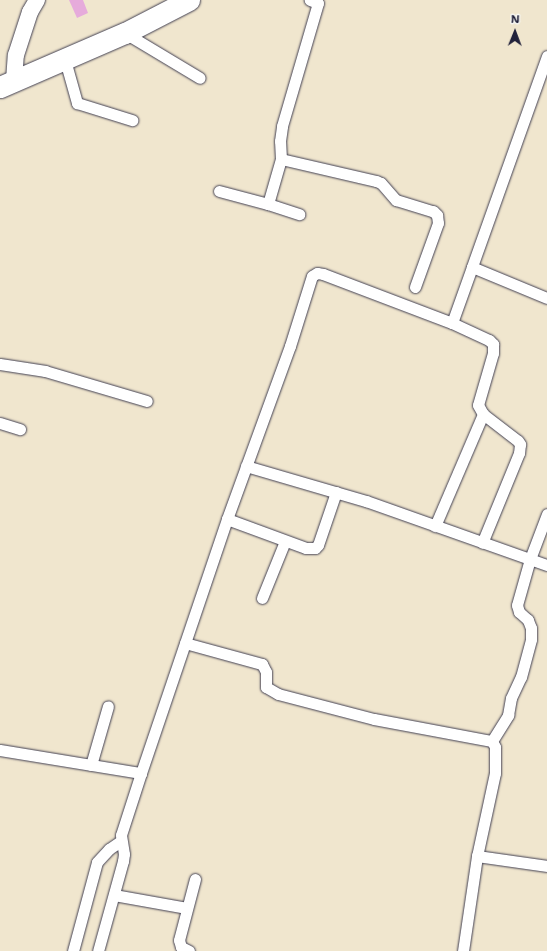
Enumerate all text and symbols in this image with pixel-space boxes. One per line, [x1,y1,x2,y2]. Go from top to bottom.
north arrow [495,12,535,52]
text: N [511,12,520,27]

